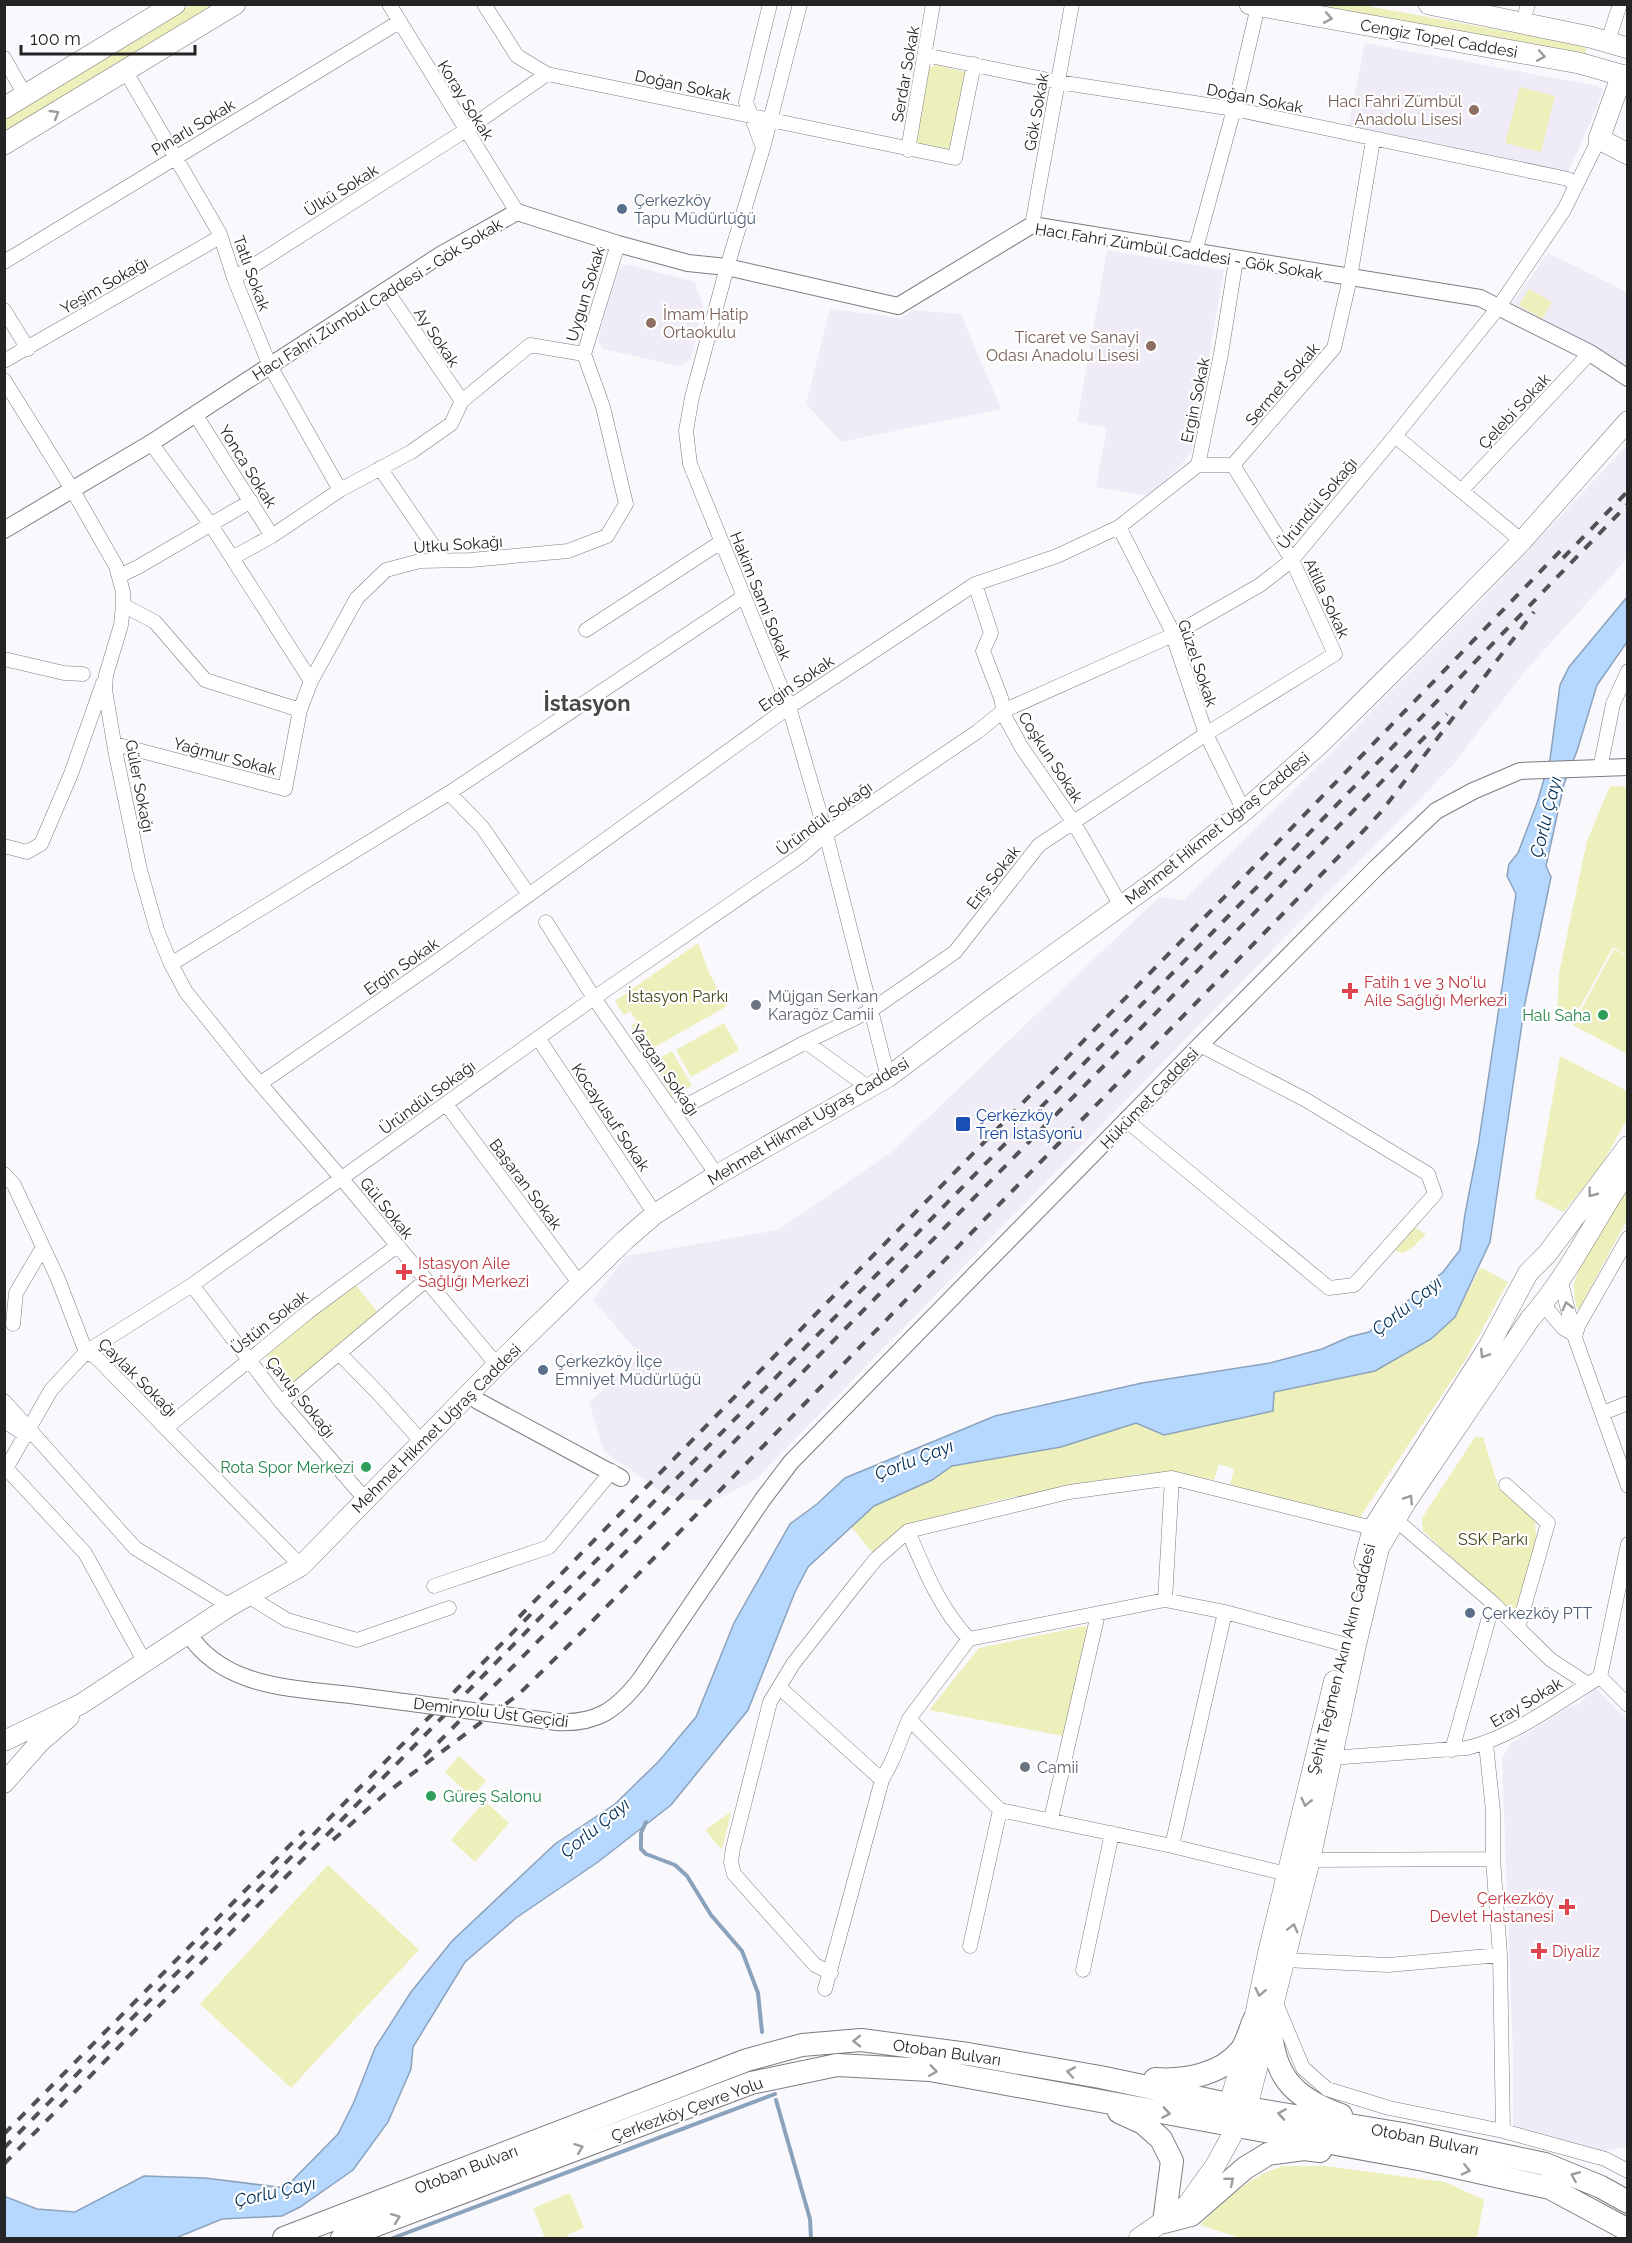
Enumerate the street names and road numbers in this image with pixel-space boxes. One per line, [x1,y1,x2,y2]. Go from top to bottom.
street label: Cengiz Topel Caddesi [1359,15,1519,62]
street label: Serdar Sokak [888,24,923,124]
street label: Koray Sokak [434,57,498,144]
street label: Doğan Sokak [633,66,733,105]
street label: Gök Sokak [1020,71,1053,152]
street label: Doğan Sokak [1205,80,1305,117]
street label: Pınarlı Sokak [148,95,239,160]
street label: Ülkü Sokak [300,159,382,221]
street label: Hacı Fahri Zümbül Caddesi - Gök Sokak [249,214,506,385]
street label: Hacı Fahri Zümbül Caddesi - Gök Sokak [1034,219,1325,284]
street label: Tatlı Sokak [229,233,274,314]
street label: Uygun Sokak [562,244,609,344]
street label: Yeşim Sokağı [57,253,151,318]
street label: Ay Sokak [410,304,464,371]
street label: Sermet Sokak [1241,339,1324,429]
street label: Ergin Sokak [1177,355,1214,444]
street label: Çelebi Sokak [1475,369,1555,453]
street label: Yonca Sokak [215,421,281,512]
street label: Üründül Sokağı [1273,453,1361,553]
street label: Hakim Sami Sokak [726,529,795,664]
street label: Utku Sokağı [413,532,503,557]
street label: Atilla Sokak [1300,555,1353,642]
street label: Güzel Sokak [1174,617,1221,710]
street label: Ergin Sokak [755,651,838,716]
street label: Coşkun Sokak [1014,708,1087,807]
street label: Yağmur Sokak [171,734,279,780]
street label: Güler Sokağı [121,738,158,834]
street label: Mehmet Hikmet Uğraş Caddesi [1121,748,1313,909]
street label: Üründül Sokağı [772,777,876,859]
street label: Eriş Sokak [963,841,1024,913]
street label: Ergin Sokak [360,933,443,999]
street label: Yazgan Sokağı [626,1021,703,1120]
street label: Hükümet Caddesi [1096,1044,1202,1153]
street label: Mehmet Hikmet Uğraş Caddesi [704,1054,912,1189]
street label: Üründül Sokağı [375,1056,479,1138]
street label: Kocayusuf Sokak [568,1060,654,1175]
street label: Başaran Sokak [485,1135,566,1234]
street label: Gül Sokak [356,1174,418,1243]
street label: Üstün Sokak [226,1285,312,1358]
street label: Çaylak Sokağı [94,1334,181,1421]
street label: Mehmet Hikmet Uğraş Caddesi [348,1340,525,1517]
street label: Çavuş Sokağı [262,1353,339,1442]
street label: Şehit Teğmen Akın Akın Caddesi [1304,1542,1379,1777]
street label: Eray Sokak [1487,1673,1566,1731]
street label: Demiryolu Üst Geçidi [412,1693,570,1731]
street label: Otoban Bulvarı [892,2035,1002,2069]
street label: Çerkezköy Çevre Yolu [609,2073,766,2146]
street label: Otoban Bulvarı [1370,2120,1480,2159]
street label: Otoban Bulvarı [412,2141,521,2198]

